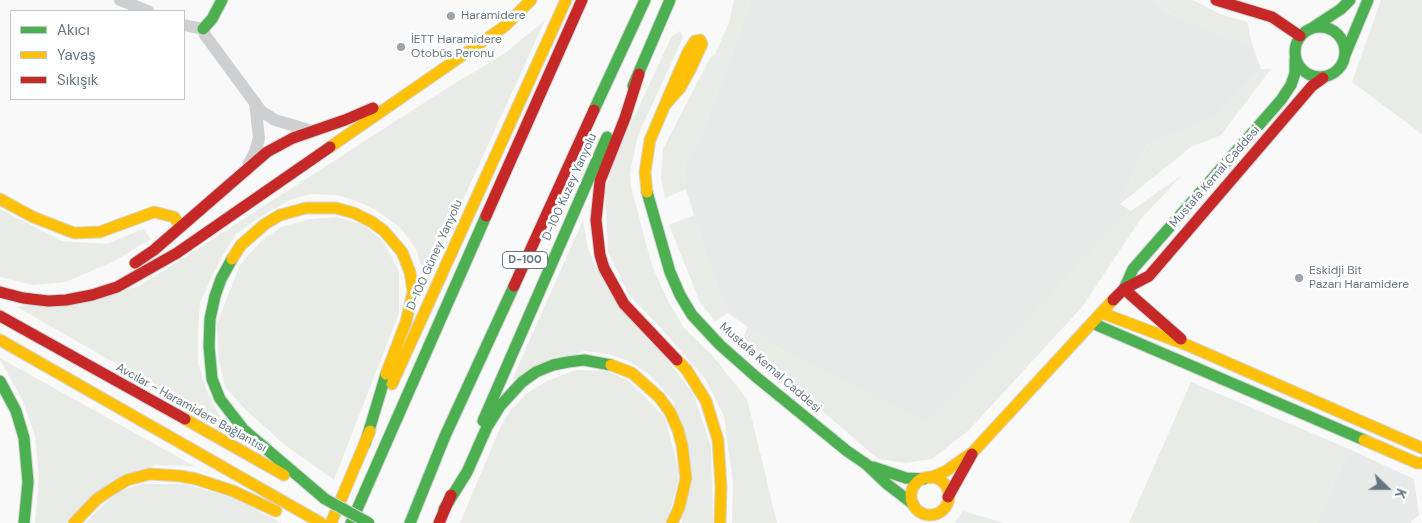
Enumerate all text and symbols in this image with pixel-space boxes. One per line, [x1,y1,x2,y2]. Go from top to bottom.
place label: Haramidere [461,9,526,23]
legend [10,10,185,100]
marker: Haramidere [445,10,457,22]
text: Akıcı [57,20,90,40]
place label: İETT Haramidere Otobüs Peronu [411,33,502,61]
marker: İETT Haramidere Otobüs Peronu [395,41,407,53]
text: Yavaş [57,45,96,65]
text: Sıkışık [57,70,98,90]
street label: Mustafa Kemal Caddesi [1167,123,1263,231]
street label: D-100 Kuzey Yanyolu [540,131,600,243]
street label: D-100 Güney Yanyolu [404,197,466,313]
road number: D-100 [502,252,548,268]
place label: Eskidji Bit Pazarı Haramidere [1309,264,1409,292]
marker: Eskidji Bit Pazarı Haramidere [1293,272,1305,284]
street label: Mustafa Kemal Caddesi [716,320,824,416]
street label: Avcılar - Haramidere Bağlantısı [113,361,269,455]
north arrow [1362,463,1412,513]
text: K [1391,486,1411,501]

